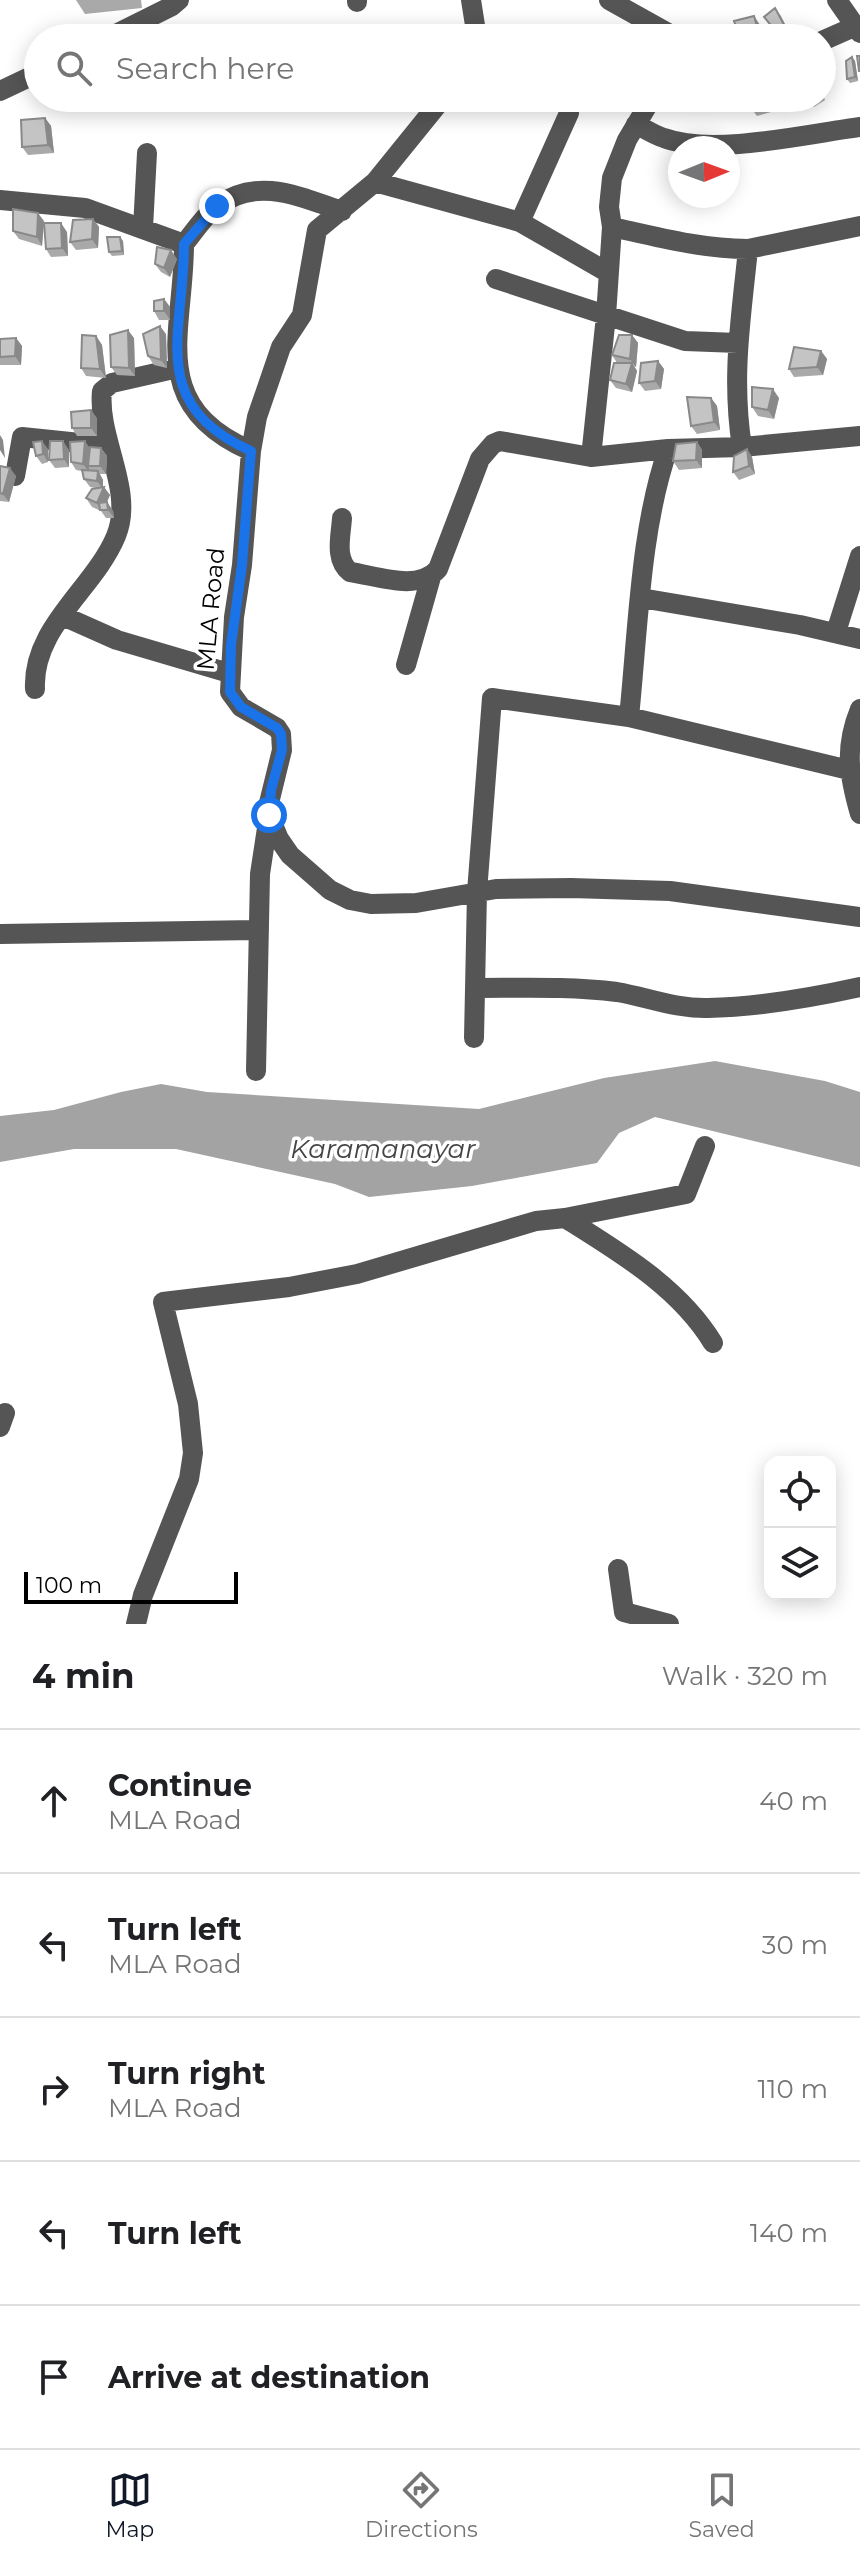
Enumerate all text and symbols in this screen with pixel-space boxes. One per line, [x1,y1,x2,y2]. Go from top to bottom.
search box [24,24,836,112]
icon: search [52,46,96,90]
text: Search here [116,50,294,87]
north arrow [668,136,740,208]
route end [199,188,235,224]
street label: MLA Road [191,546,230,672]
route start [251,797,287,833]
water label: Karamanayar [290,1133,476,1165]
map controls [764,1456,836,1600]
button: locate [764,1456,836,1528]
button: layers [764,1528,836,1600]
scale bar [24,1568,238,1604]
text: 100 m [36,1572,102,1599]
text: 4 min [32,1655,134,1697]
text: Walk · 320 m [662,1660,828,1692]
text: Continue [108,1767,252,1804]
icon: ahead [32,1779,76,1823]
text: 40 m [759,1785,828,1817]
text: MLA Road [108,1804,242,1836]
text: Turn left [108,1911,241,1948]
icon: left [32,1923,76,1967]
text: 30 m [762,1929,828,1961]
text: MLA Road [108,1948,242,1980]
text: Turn right [108,2055,265,2092]
icon: right [32,2067,76,2111]
text: 110 m [758,2073,828,2105]
text: MLA Road [108,2092,242,2124]
icon: left [32,2211,76,2255]
text: Turn left [108,2215,241,2252]
text: 140 m [750,2217,828,2249]
icon: arrive [32,2355,76,2399]
text: Arrive at destination [108,2359,430,2396]
tab: Map [105,2468,154,2543]
tab: Directions [365,2468,478,2543]
tab: Saved [689,2468,755,2543]

